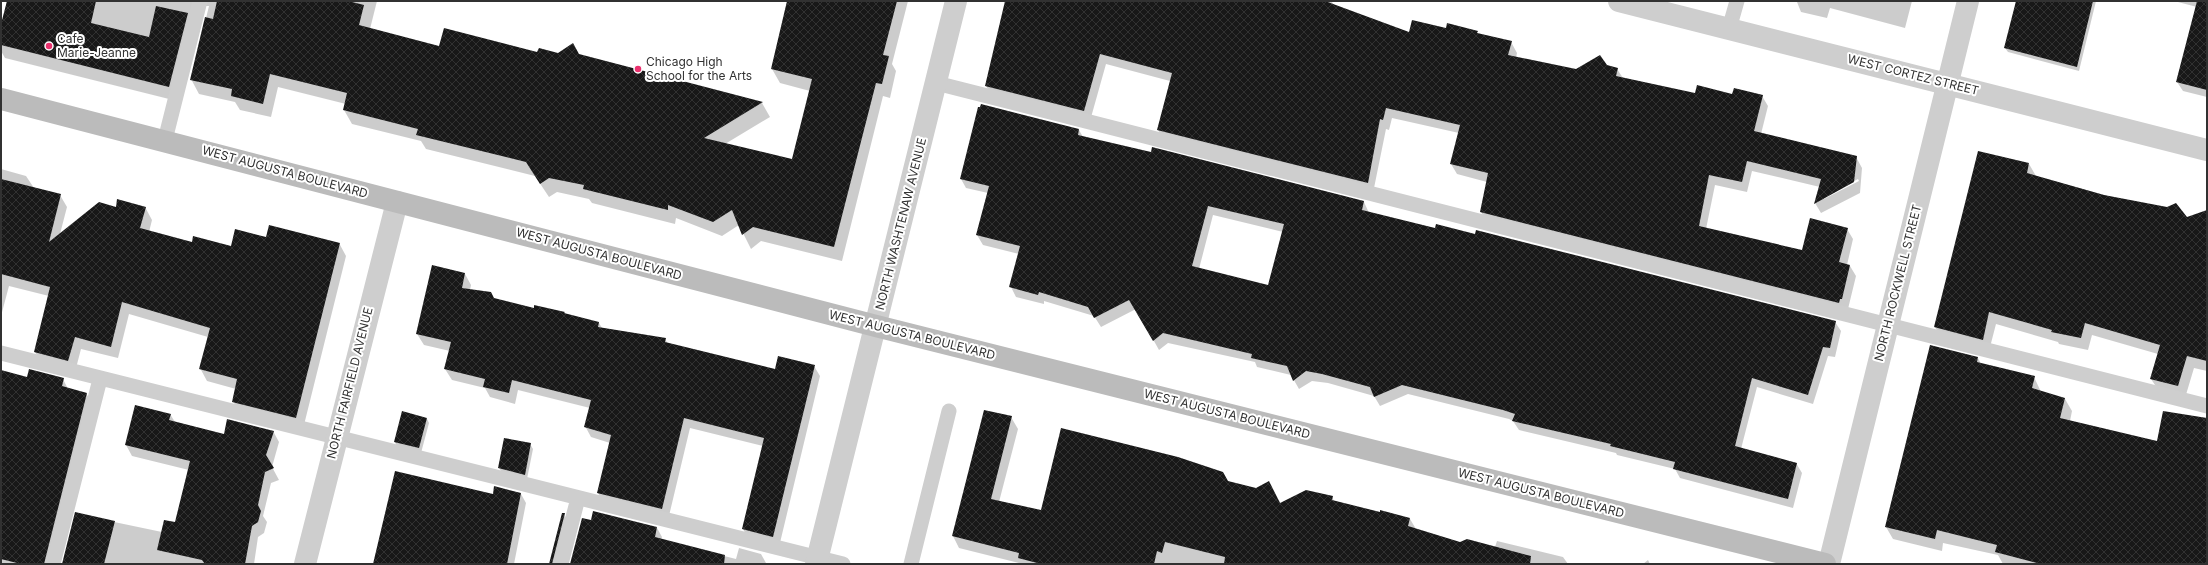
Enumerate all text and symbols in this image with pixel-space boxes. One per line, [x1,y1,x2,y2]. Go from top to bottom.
place label: Cafe Marie-Jeanne [57,31,136,60]
marker: Cafe Marie-Jeanne [44,41,54,51]
street label: WEST CORTEZ STREET [1846,51,1981,98]
place label: Chicago High School for the Arts [646,54,752,83]
marker: Chicago High School for the Arts [633,64,643,74]
street label: NORTH WASHTENAW AVENUE [872,136,929,312]
street label: WEST AUGUSTA BOULEVARD [201,142,370,201]
street label: NORTH ROCKWELL STREET [1871,203,1924,363]
street label: WEST AUGUSTA BOULEVARD [515,224,684,283]
street label: NORTH FAIRFIELD AVENUE [323,306,376,460]
street label: WEST AUGUSTA BOULEVARD [827,307,997,362]
street label: WEST AUGUSTA BOULEVARD [1142,386,1312,441]
street label: WEST AUGUSTA BOULEVARD [1456,465,1626,520]

